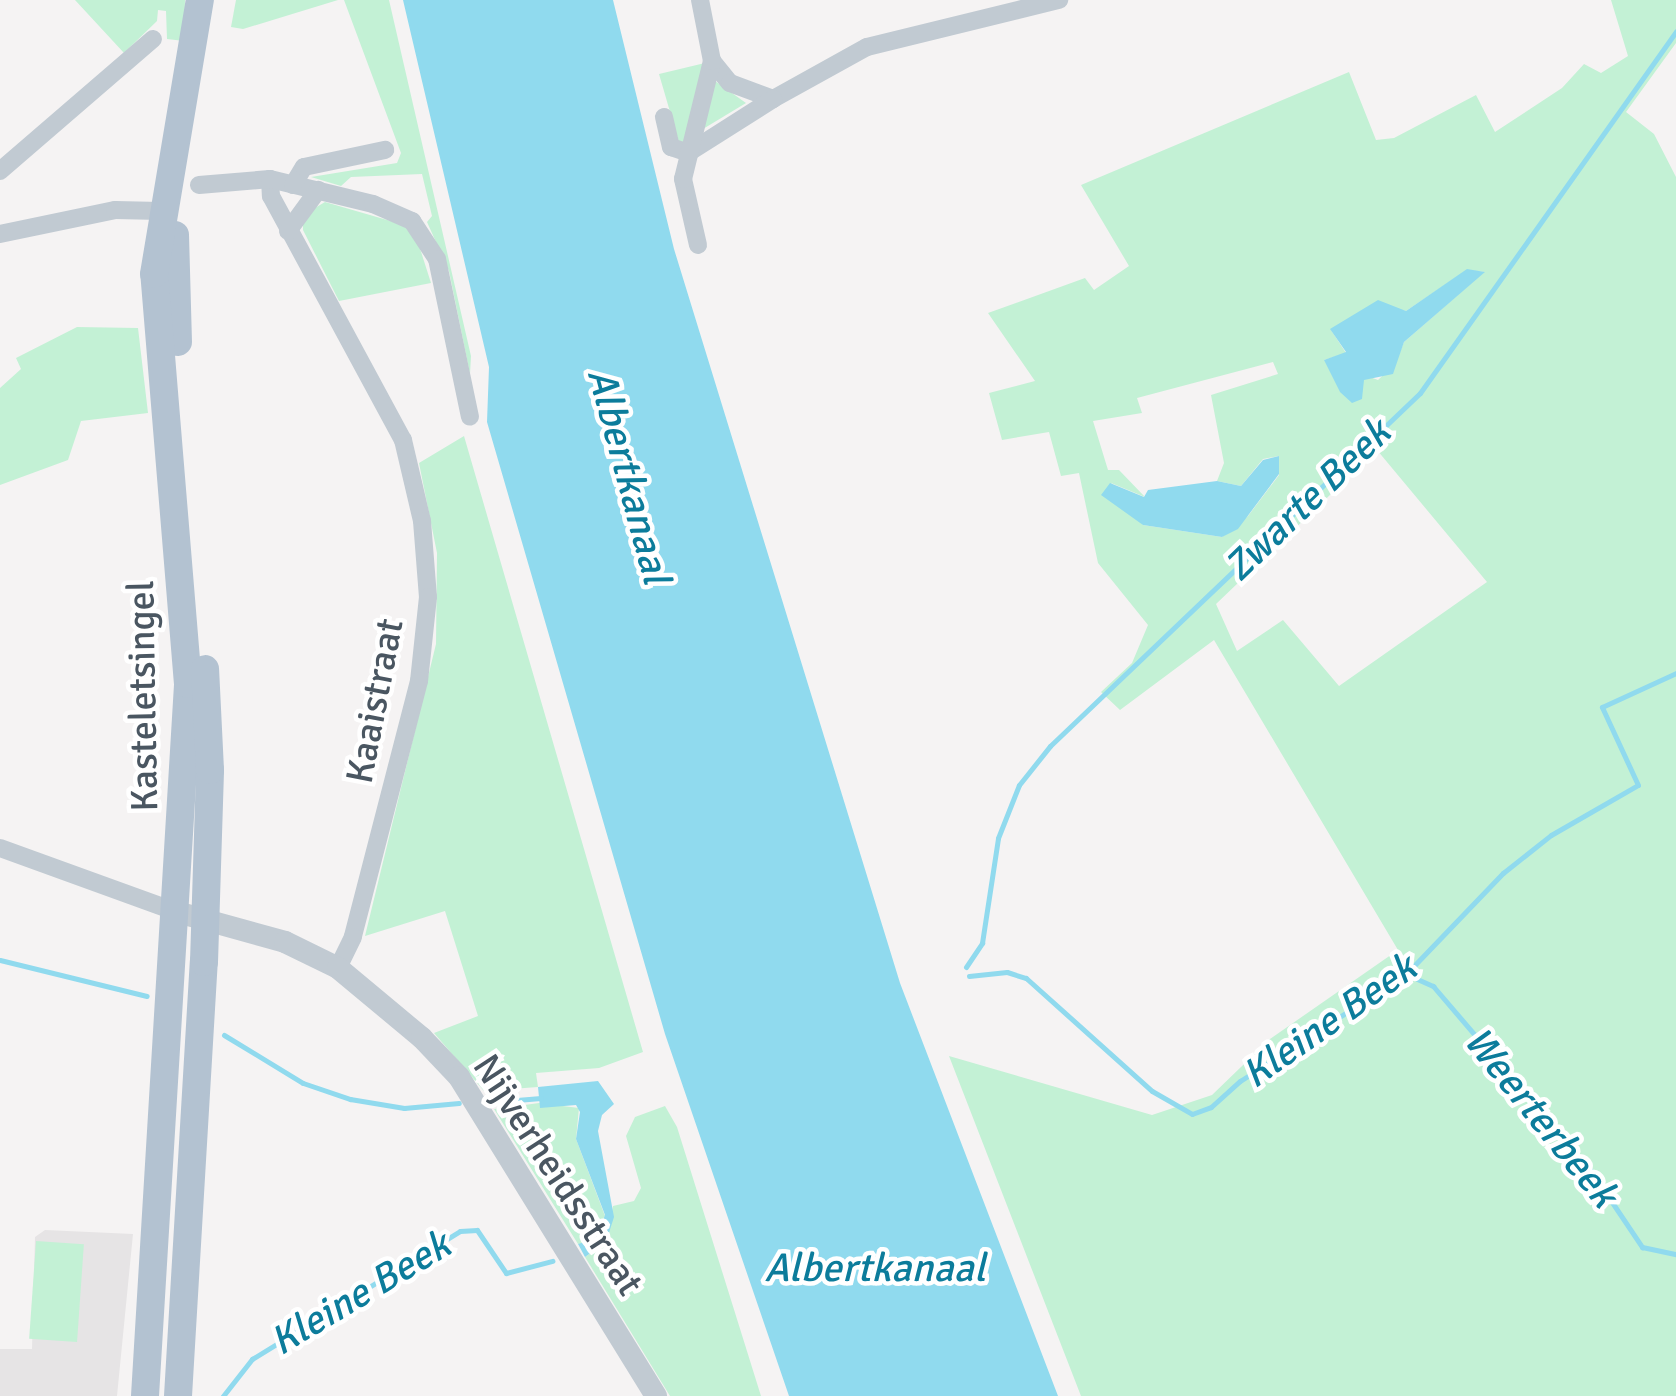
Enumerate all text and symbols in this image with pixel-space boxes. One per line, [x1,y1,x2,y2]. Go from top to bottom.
water label: Albertkanaal [577,363,681,589]
water label: Zwarte Beek [1214,409,1400,591]
street label: Kasteletsingel [118,580,168,812]
street label: Kaaistraat [337,615,413,787]
water label: Kleine Beek [1233,944,1425,1098]
water label: Weerterbeek [1454,1017,1628,1217]
street label: Nijverheidsstraat [463,1046,653,1304]
water label: Kleine Beek [262,1221,458,1365]
water label: Albertkanaal [765,1244,985,1292]

